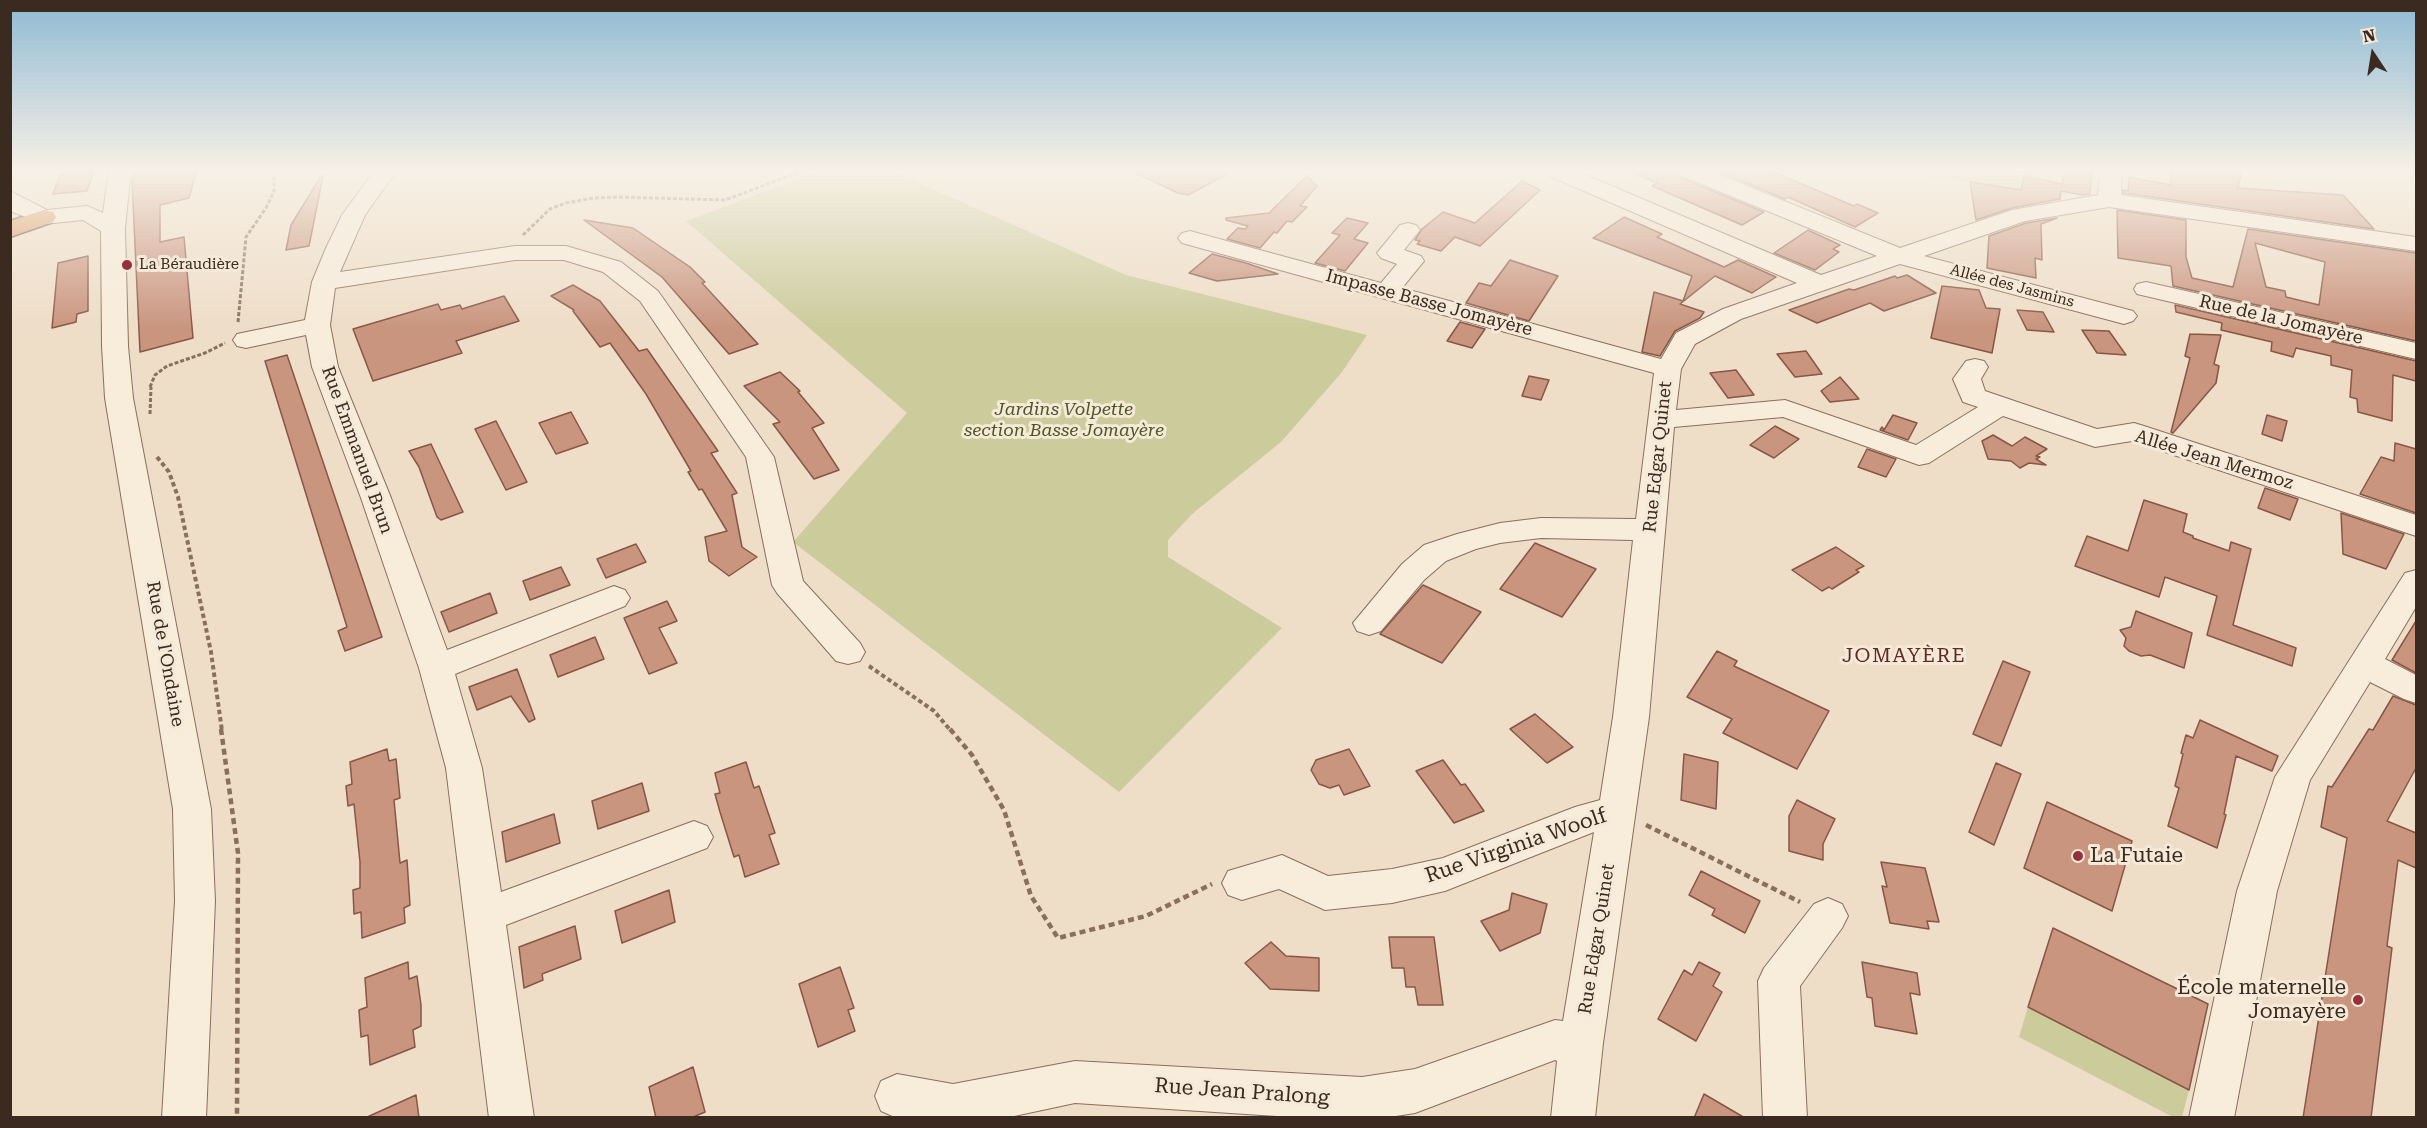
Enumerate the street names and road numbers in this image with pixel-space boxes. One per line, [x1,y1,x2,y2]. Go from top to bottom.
street label: Allée des Jasmins [1948,261,2076,311]
street label: Impasse Basse Jomayère [1323,265,1535,341]
street label: Rue de la Jomayère [2197,291,2365,349]
street label: Rue Emmanuel Brun [317,363,397,537]
street label: Rue Edgar Quinet [1639,380,1677,534]
street label: Allée Jean Mermoz [2132,426,2296,494]
street label: Rue de l'Ondaine [142,580,188,728]
street label: Rue Virginia Woolf [1422,803,1610,889]
street label: Rue Edgar Quinet [1574,862,1620,1016]
street label: Rue Jean Pralong [1154,1073,1330,1111]

